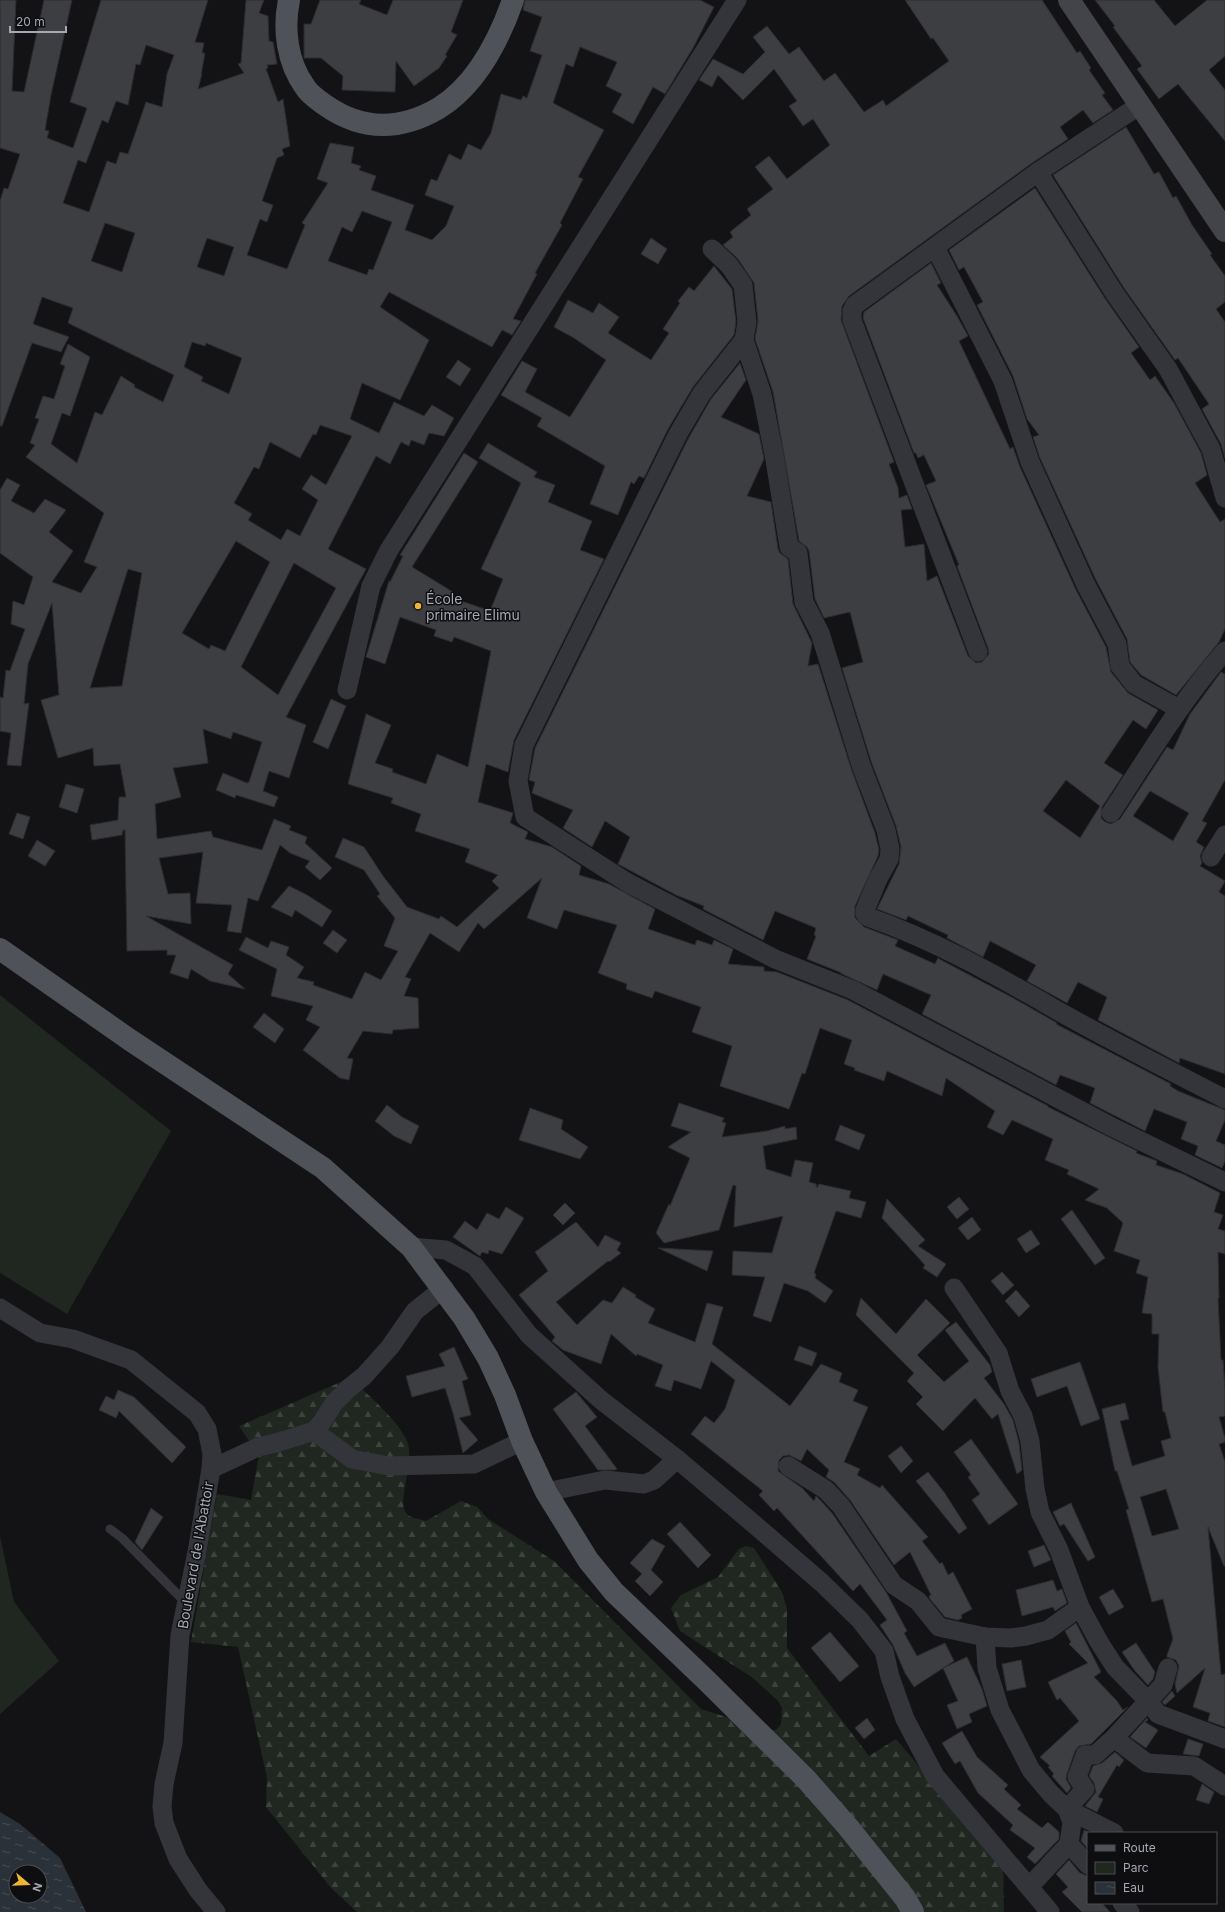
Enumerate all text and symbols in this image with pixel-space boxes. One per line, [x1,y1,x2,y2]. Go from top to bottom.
scale bar [10,8,66,34]
text: 20 m [16,14,45,29]
place label: École primaire Elimu [426,590,520,623]
marker: École primaire Elimu [413,601,423,611]
street label: Boulevard de l'Abattoir [174,1480,216,1630]
legend [1087,1832,1217,1904]
text: Route [1123,1840,1156,1855]
text: Parc [1123,1860,1149,1875]
north arrow [8,1864,48,1904]
text: Eau [1123,1880,1144,1895]
text: N [29,1881,45,1894]

